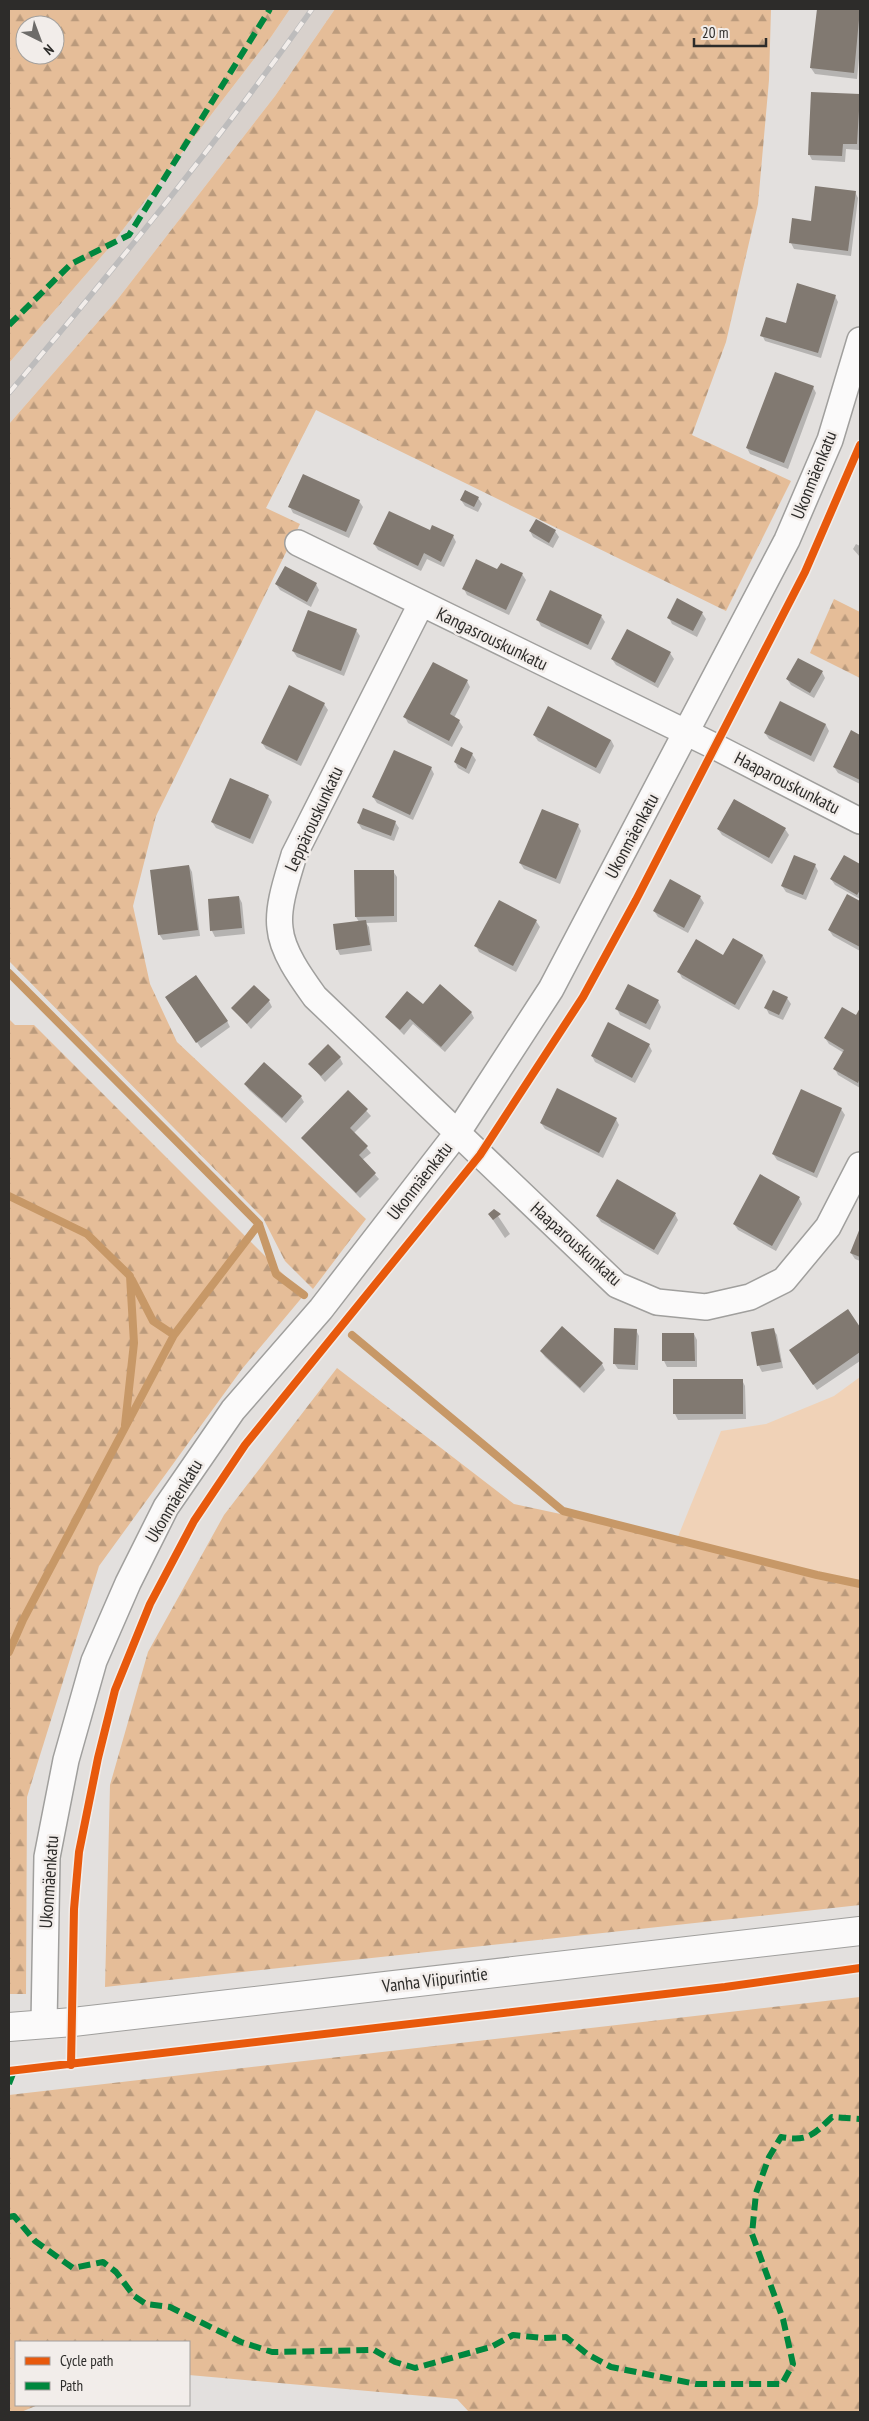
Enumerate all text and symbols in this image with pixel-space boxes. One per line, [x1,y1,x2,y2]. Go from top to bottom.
north arrow [15,15,65,65]
scale bar [694,15,766,47]
text: 20 m [702,23,728,42]
text: N [40,40,58,59]
street label: Ukonmäenkatu [785,427,842,522]
street label: Kangasrouskunkatu [433,602,552,675]
street label: Haaparouskunkatu [731,746,844,819]
street label: Leppärouskunkatu [279,763,348,875]
street label: Ukonmäenkatu [600,789,664,882]
street label: Ukonmäenkatu [382,1137,457,1224]
street label: Haaparouskunkatu [526,1196,627,1291]
street label: Ukonmäenkatu [140,1455,207,1547]
street label: Ukonmäenkatu [34,1835,63,1929]
street label: Vanha Viipurintie [380,1962,489,1998]
legend [15,2341,190,2406]
text: Cycle path [60,2351,113,2370]
text: Path [60,2376,83,2395]

